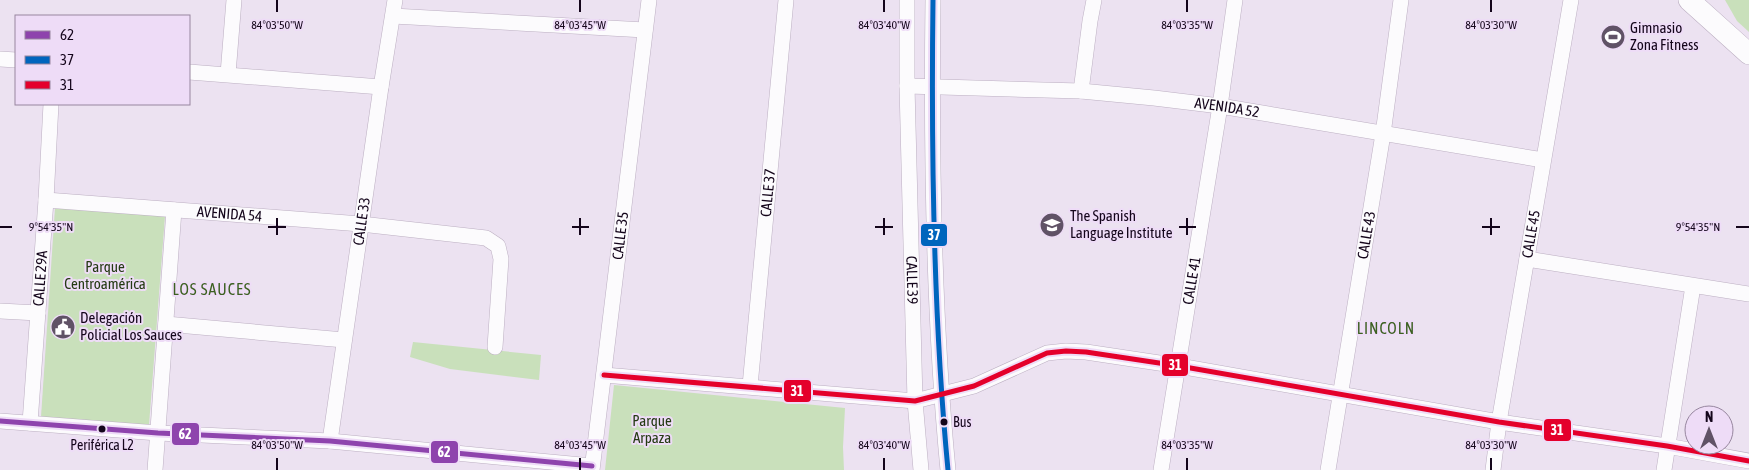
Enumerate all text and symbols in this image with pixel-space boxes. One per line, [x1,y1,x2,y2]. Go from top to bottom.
legend [15,15,190,105]
text: 84°03'50"W [251,18,303,32]
text: 84°03'45"W [554,18,606,32]
text: 84°03'40"W [858,18,910,32]
text: 84°03'35"W [1161,18,1213,32]
text: 84°03'30"W [1465,18,1517,32]
place label: Gimnasio Zona Fitness [1630,19,1699,53]
sports icon: Gimnasio Zona Fitness [1600,24,1626,50]
text: 62 [60,26,74,43]
text: 37 [60,51,74,68]
text: 31 [60,76,74,93]
street label: AVENIDA 52 [1194,94,1261,120]
street label: CALLE 37 [757,168,778,218]
street label: CALLE 33 [349,196,373,246]
street label: AVENIDA 54 [196,203,263,224]
place label: The Spanish Language Institute [1070,207,1173,241]
street label: CALLE 45 [1518,209,1543,259]
street label: CALLE 43 [1354,210,1378,260]
street label: CALLE 35 [609,211,631,261]
school or university icon: The Spanish Language Institute [1039,212,1065,238]
text: 9°54'35"N [29,220,73,234]
text: 9°54'35"N [1676,220,1720,234]
line badge: 37 [920,223,948,247]
text: 37 [927,227,941,243]
street label: CALLE 29A [29,249,50,307]
street label: CALLE 41 [1179,255,1203,306]
street label: CALLE 39 [903,256,922,304]
park label: Parque Centroamérica [64,258,146,292]
district label: LOS SAUCES [173,280,251,298]
place label: Delegación Policial Los Sauces [80,309,182,343]
public building icon: Delegación Policial Los Sauces [50,314,76,340]
district label: LINCOLN [1357,319,1415,337]
line badge: 31 [1161,353,1189,377]
text: 31 [1168,357,1182,373]
line badge: 31 [783,379,812,403]
text: 31 [790,383,804,399]
north arrow [1684,405,1734,455]
text: N [1705,409,1713,425]
park label: Parque Arpaza [632,412,672,446]
place label: Bus [953,414,971,430]
marker: Bus [939,417,949,427]
line badge: 31 [1543,418,1572,442]
line badge: 62 [171,422,200,446]
text: 31 [1550,422,1564,438]
marker: Periférica L2 [97,424,107,434]
text: 62 [178,426,192,442]
place label: Periférica L2 [70,437,134,453]
text: 84°03'50"W [251,438,303,452]
text: 84°03'45"W [554,438,606,452]
text: 84°03'40"W [858,438,910,452]
text: 84°03'35"W [1161,438,1213,452]
text: 84°03'30"W [1465,438,1517,452]
line badge: 62 [430,440,459,464]
text: 62 [437,444,451,460]

